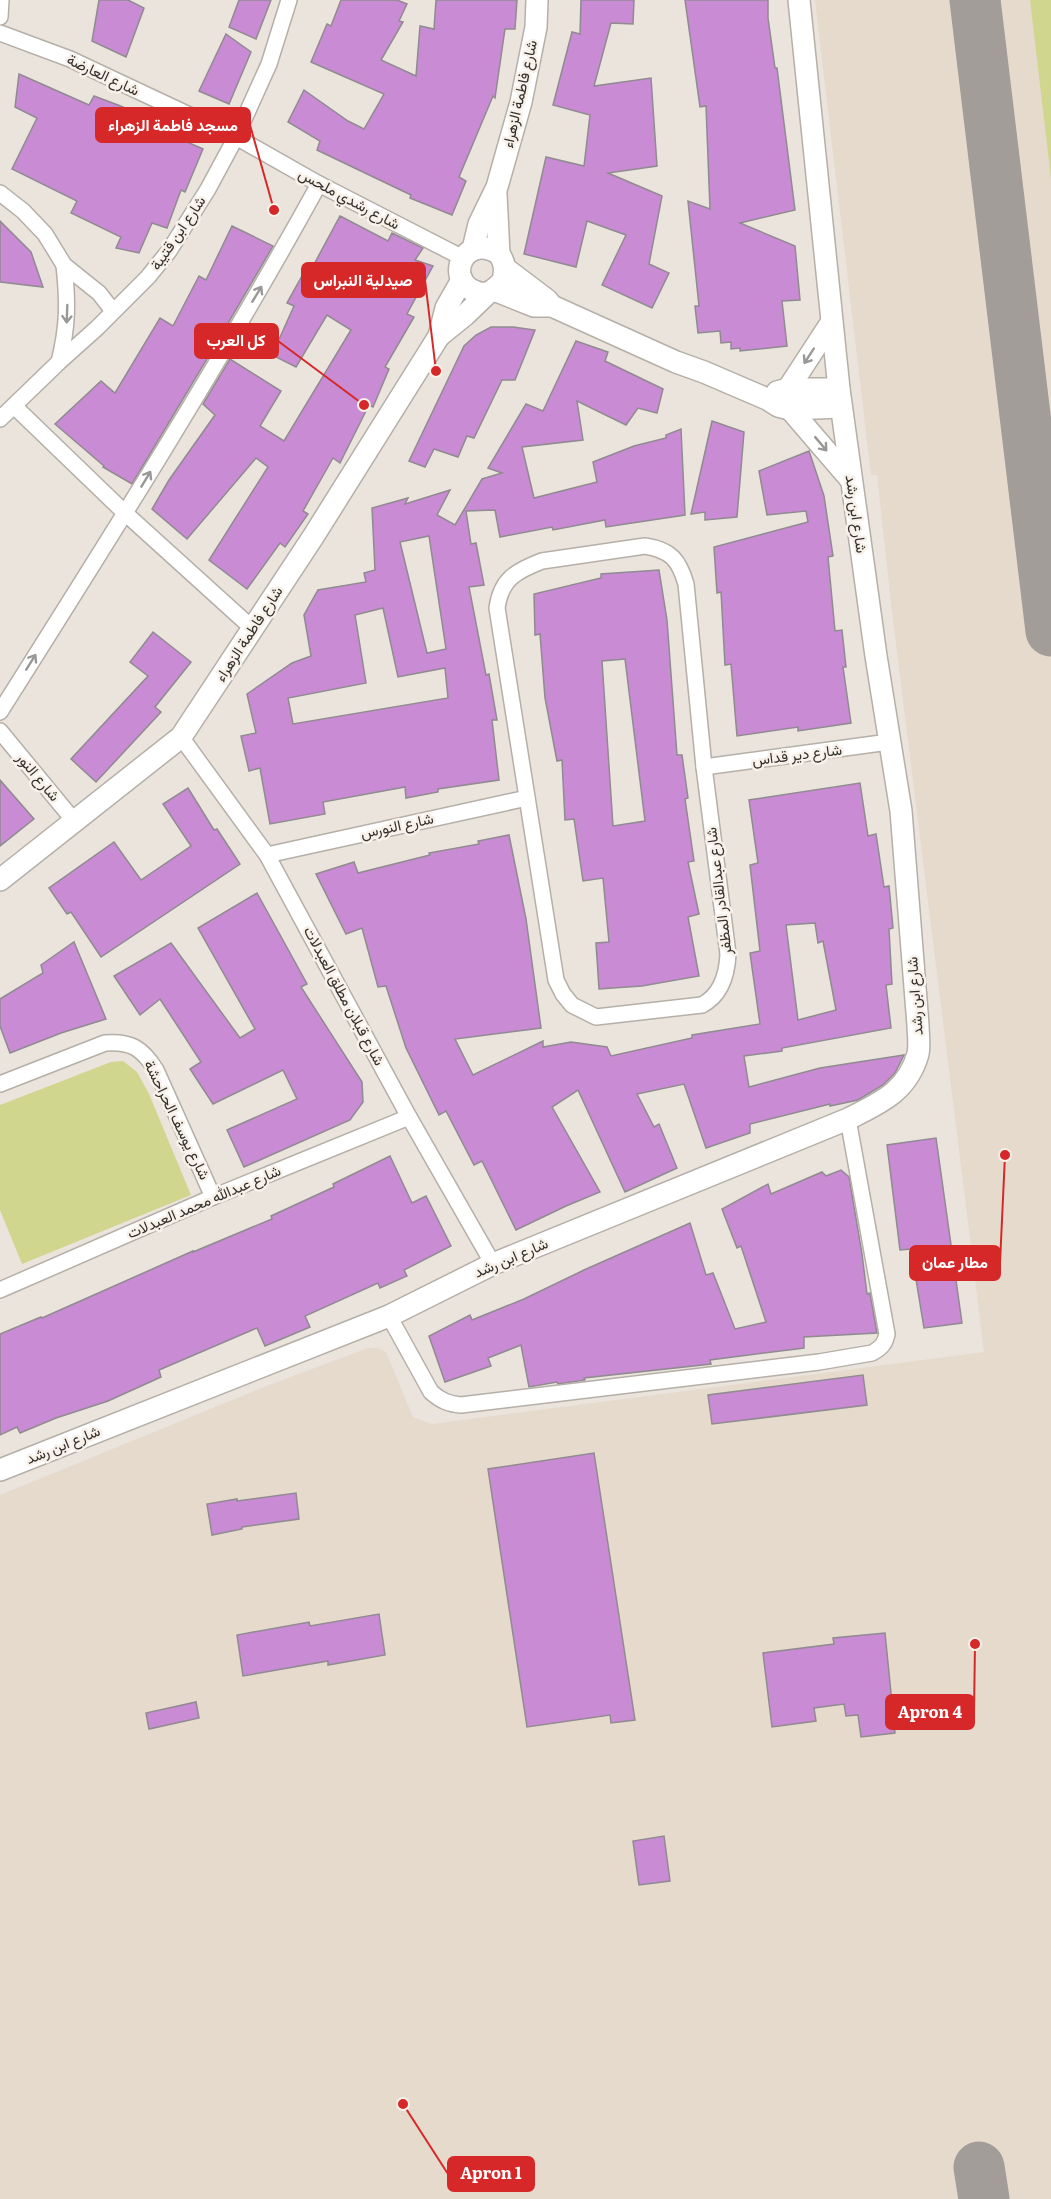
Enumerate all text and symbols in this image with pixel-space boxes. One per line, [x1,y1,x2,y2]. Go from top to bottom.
street label: شارع فاطمة الزهراء [495,37,543,150]
street label: شارع العارضة [63,47,144,101]
callout: مسجد فاطمة الزهراء [96,108,250,142]
text: مسجد فاطمة الزهراء [108,112,238,136]
street label: شارع رشدي ملحس [293,161,405,237]
street label: شارع ابن قتيبة [143,190,211,275]
callout: صيدلية النبراس [302,263,425,297]
text: صيدلية النبراس [314,267,412,291]
one-way arrow [251,286,263,303]
one-way arrow [61,303,73,323]
callout: كل العرب [195,324,278,358]
text: كل العرب [207,327,265,351]
one-way arrow [803,347,815,364]
one-way arrow [814,436,828,451]
one-way arrow [140,471,152,488]
street label: شارع ابن رشد [840,473,874,555]
street label: شارع فاطمة الزهراء [208,581,288,686]
one-way arrow [26,654,38,671]
street label: شارع دير قداس [751,737,843,771]
street label: شارع النور [10,746,67,806]
street label: شارع النورس [358,806,436,844]
street label: شارع عبدالقادر المظفر [698,826,738,957]
street label: شارع قبلان مطلق العبدلات [298,922,392,1070]
street label: شارع ابن رشد [899,956,929,1036]
street label: شارع يوسف الحراحشة [138,1055,217,1184]
street label: شارع عبدالله محمد العبدلات [123,1158,284,1244]
street label: شارع ابن رشد [470,1231,552,1283]
callout: مطار عمان [910,1246,1000,1280]
text: مطار عمان [922,1249,988,1273]
street label: شارع ابن رشد [22,1418,104,1470]
callout: Apron 4 [886,1695,974,1729]
text: Apron 4 [898,1699,963,1723]
callout: Apron 1 [448,2157,534,2191]
text: Apron 1 [460,2160,522,2184]

